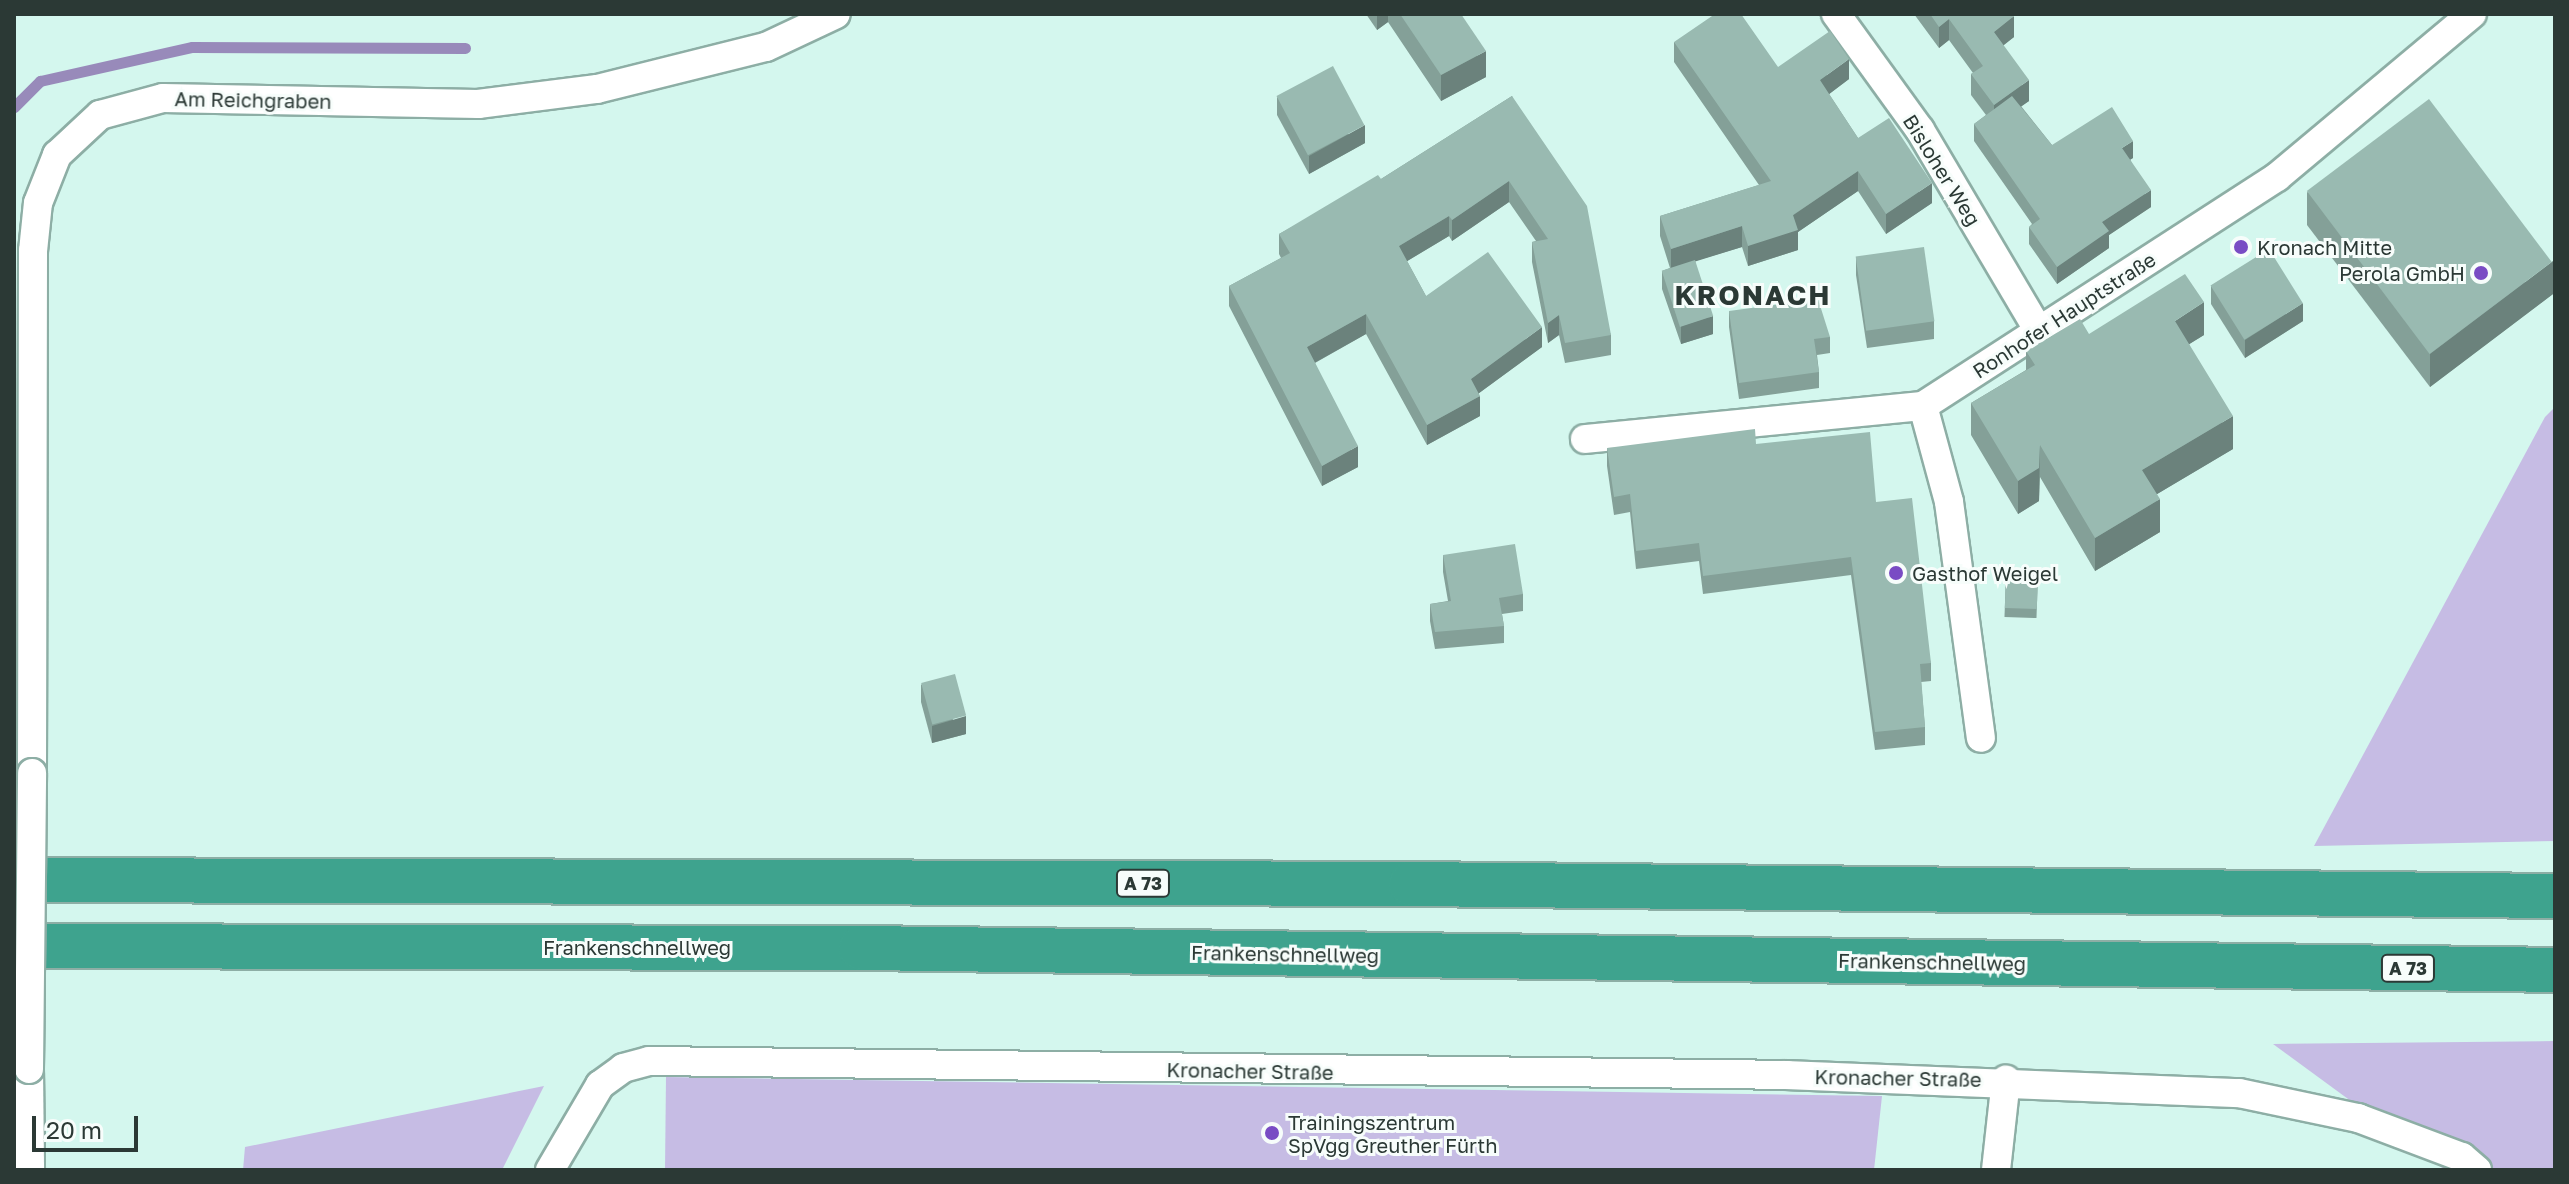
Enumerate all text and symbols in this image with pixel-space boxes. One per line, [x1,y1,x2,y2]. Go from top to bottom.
street label: Am Reichgraben [174,87,332,113]
street label: Bisloher Weg [1898,110,1986,230]
place label: Kronach Mitte [2257,235,2392,259]
marker: Kronach Mitte [2232,238,2250,256]
street label: Ronhofer Hauptstraße [1968,247,2160,383]
place label: Perola GmbH [2339,261,2465,285]
marker: Perola GmbH [2472,264,2490,282]
district label: KRONACH [1674,278,1832,312]
place label: Gasthof Weigel [1912,561,2058,585]
marker: Gasthof Weigel [1887,564,1905,582]
road number: A 73 [1115,869,1171,897]
street label: Frankenschnellweg [543,935,731,959]
street label: Frankenschnellweg [1191,940,1379,968]
street label: Frankenschnellweg [1838,948,2026,976]
road number: A 73 [2380,954,2436,982]
street label: Kronacher Straße [1166,1058,1334,1084]
street label: Kronacher Straße [1814,1065,1982,1091]
scale bar [36,1100,142,1150]
place label: Trainingszentrum SpVgg Greuther Fürth [1288,1110,1497,1157]
text: 20 m [46,1115,102,1144]
marker: Trainingszentrum SpVgg Greuther Fürth [1263,1124,1281,1142]

